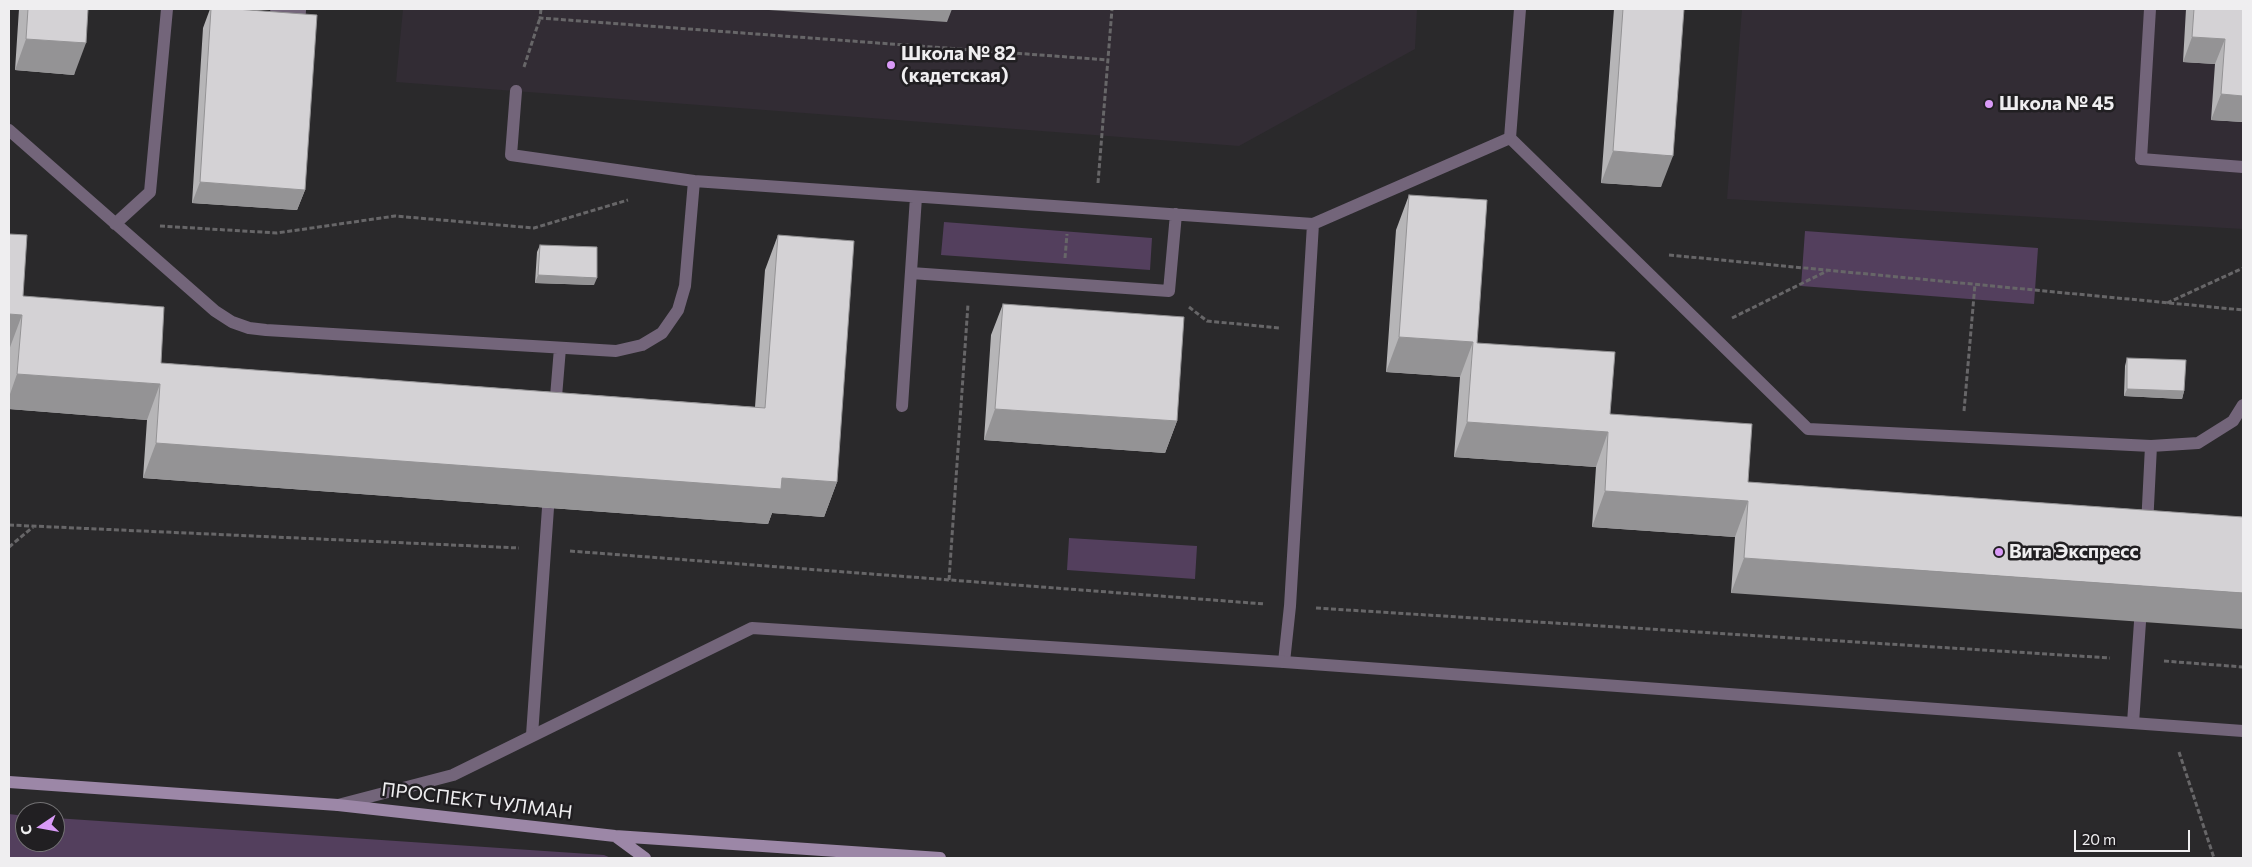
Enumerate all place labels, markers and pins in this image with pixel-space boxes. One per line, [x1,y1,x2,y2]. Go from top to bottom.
place label: Школа № 82 (кадетская) [901,43,1016,87]
marker: Школа № 82 (кадетская) [885,59,897,71]
place label: Школа № 45 [1999,93,2114,115]
marker: Школа № 45 [1983,98,1995,110]
place label: Вита Экспресс [2009,541,2139,563]
marker: Вита Экспресс [1993,546,2005,558]

